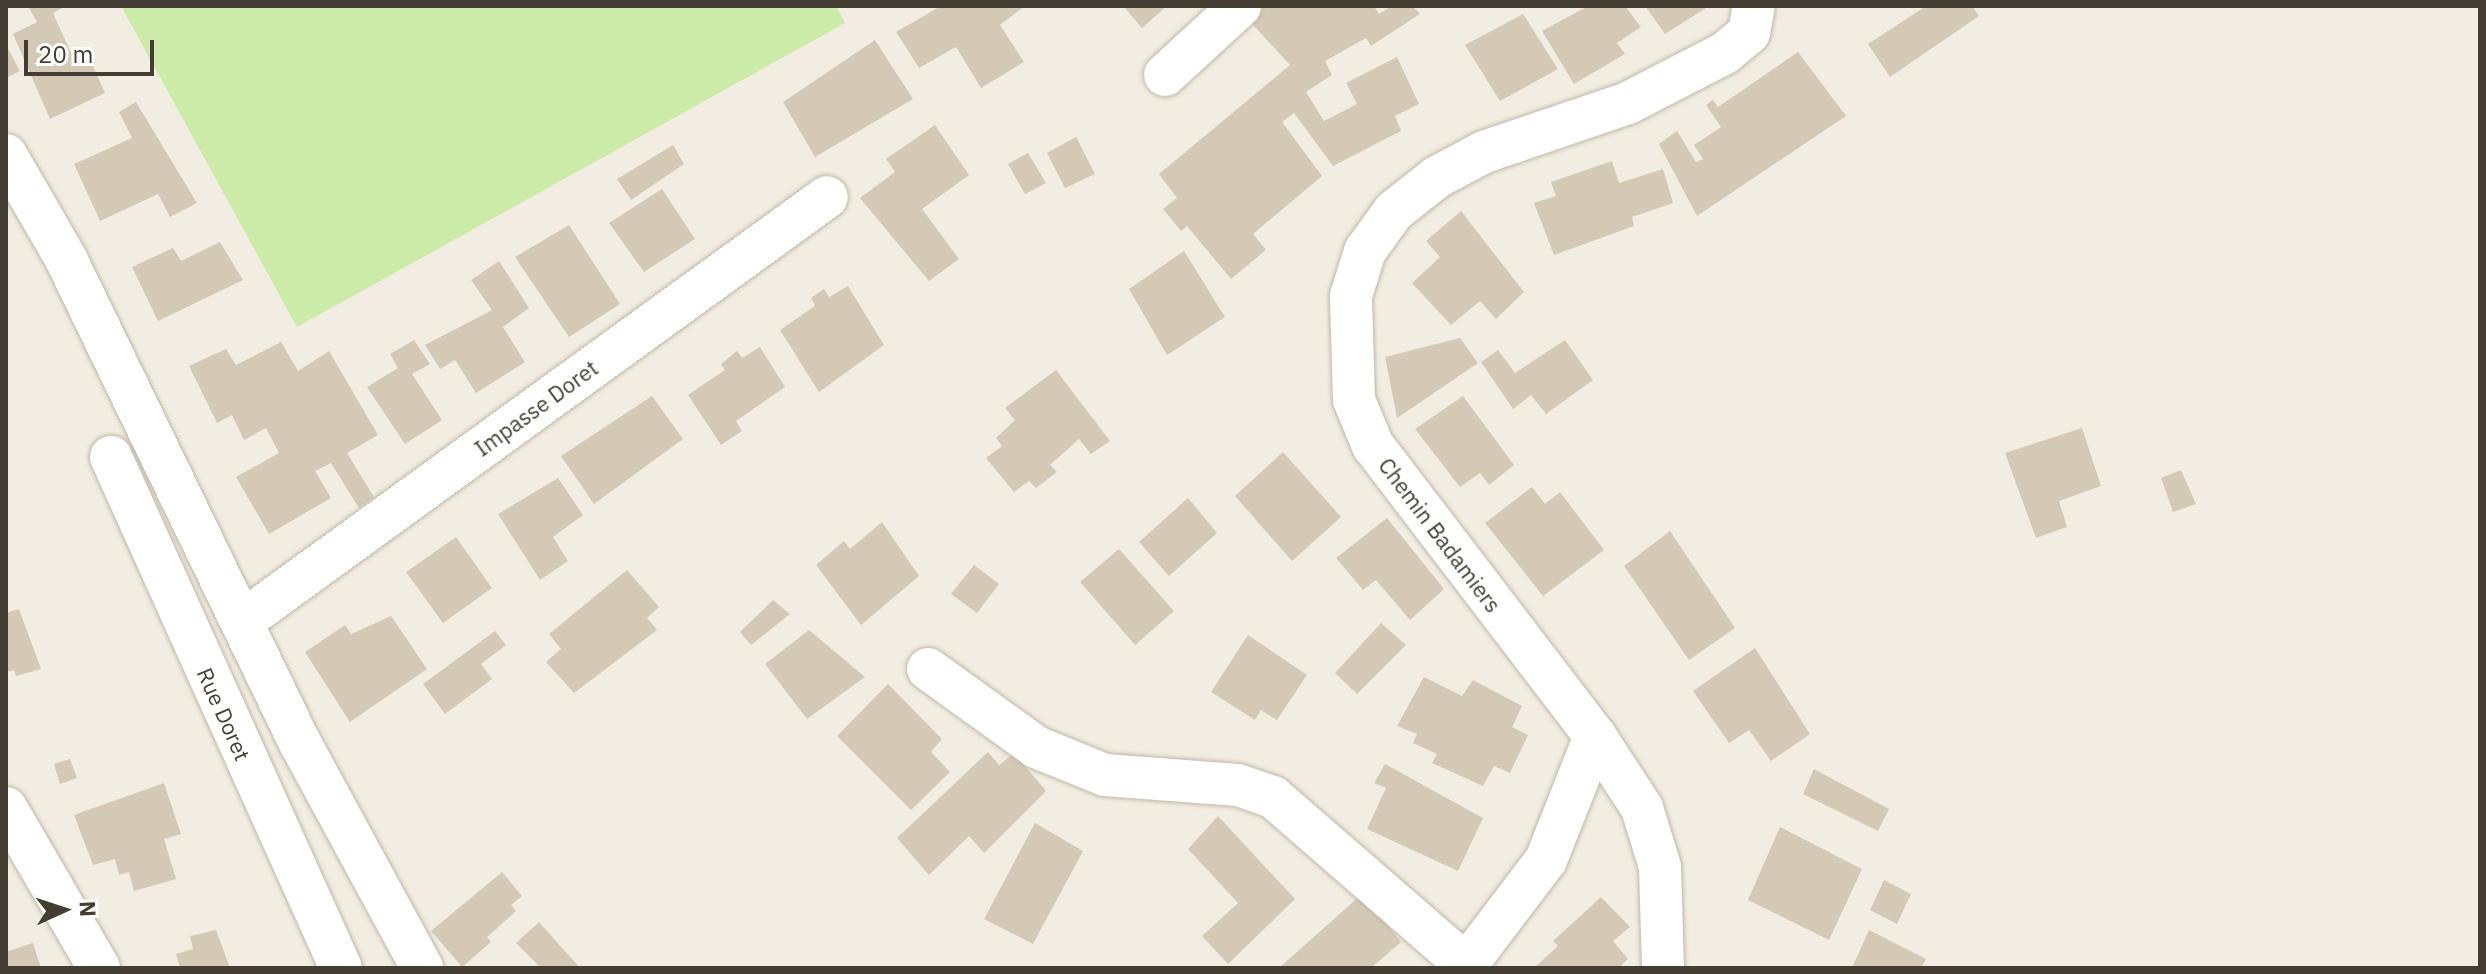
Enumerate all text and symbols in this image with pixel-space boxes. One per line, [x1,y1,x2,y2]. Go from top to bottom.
scale bar [28,24,158,74]
text: 20 m [38,38,93,70]
street label: Impasse Doret [469,354,603,462]
street label: Chemin Badamiers [1373,452,1507,618]
street label: Rue Doret [192,664,256,764]
north arrow [24,870,104,950]
text: N [74,900,103,917]

